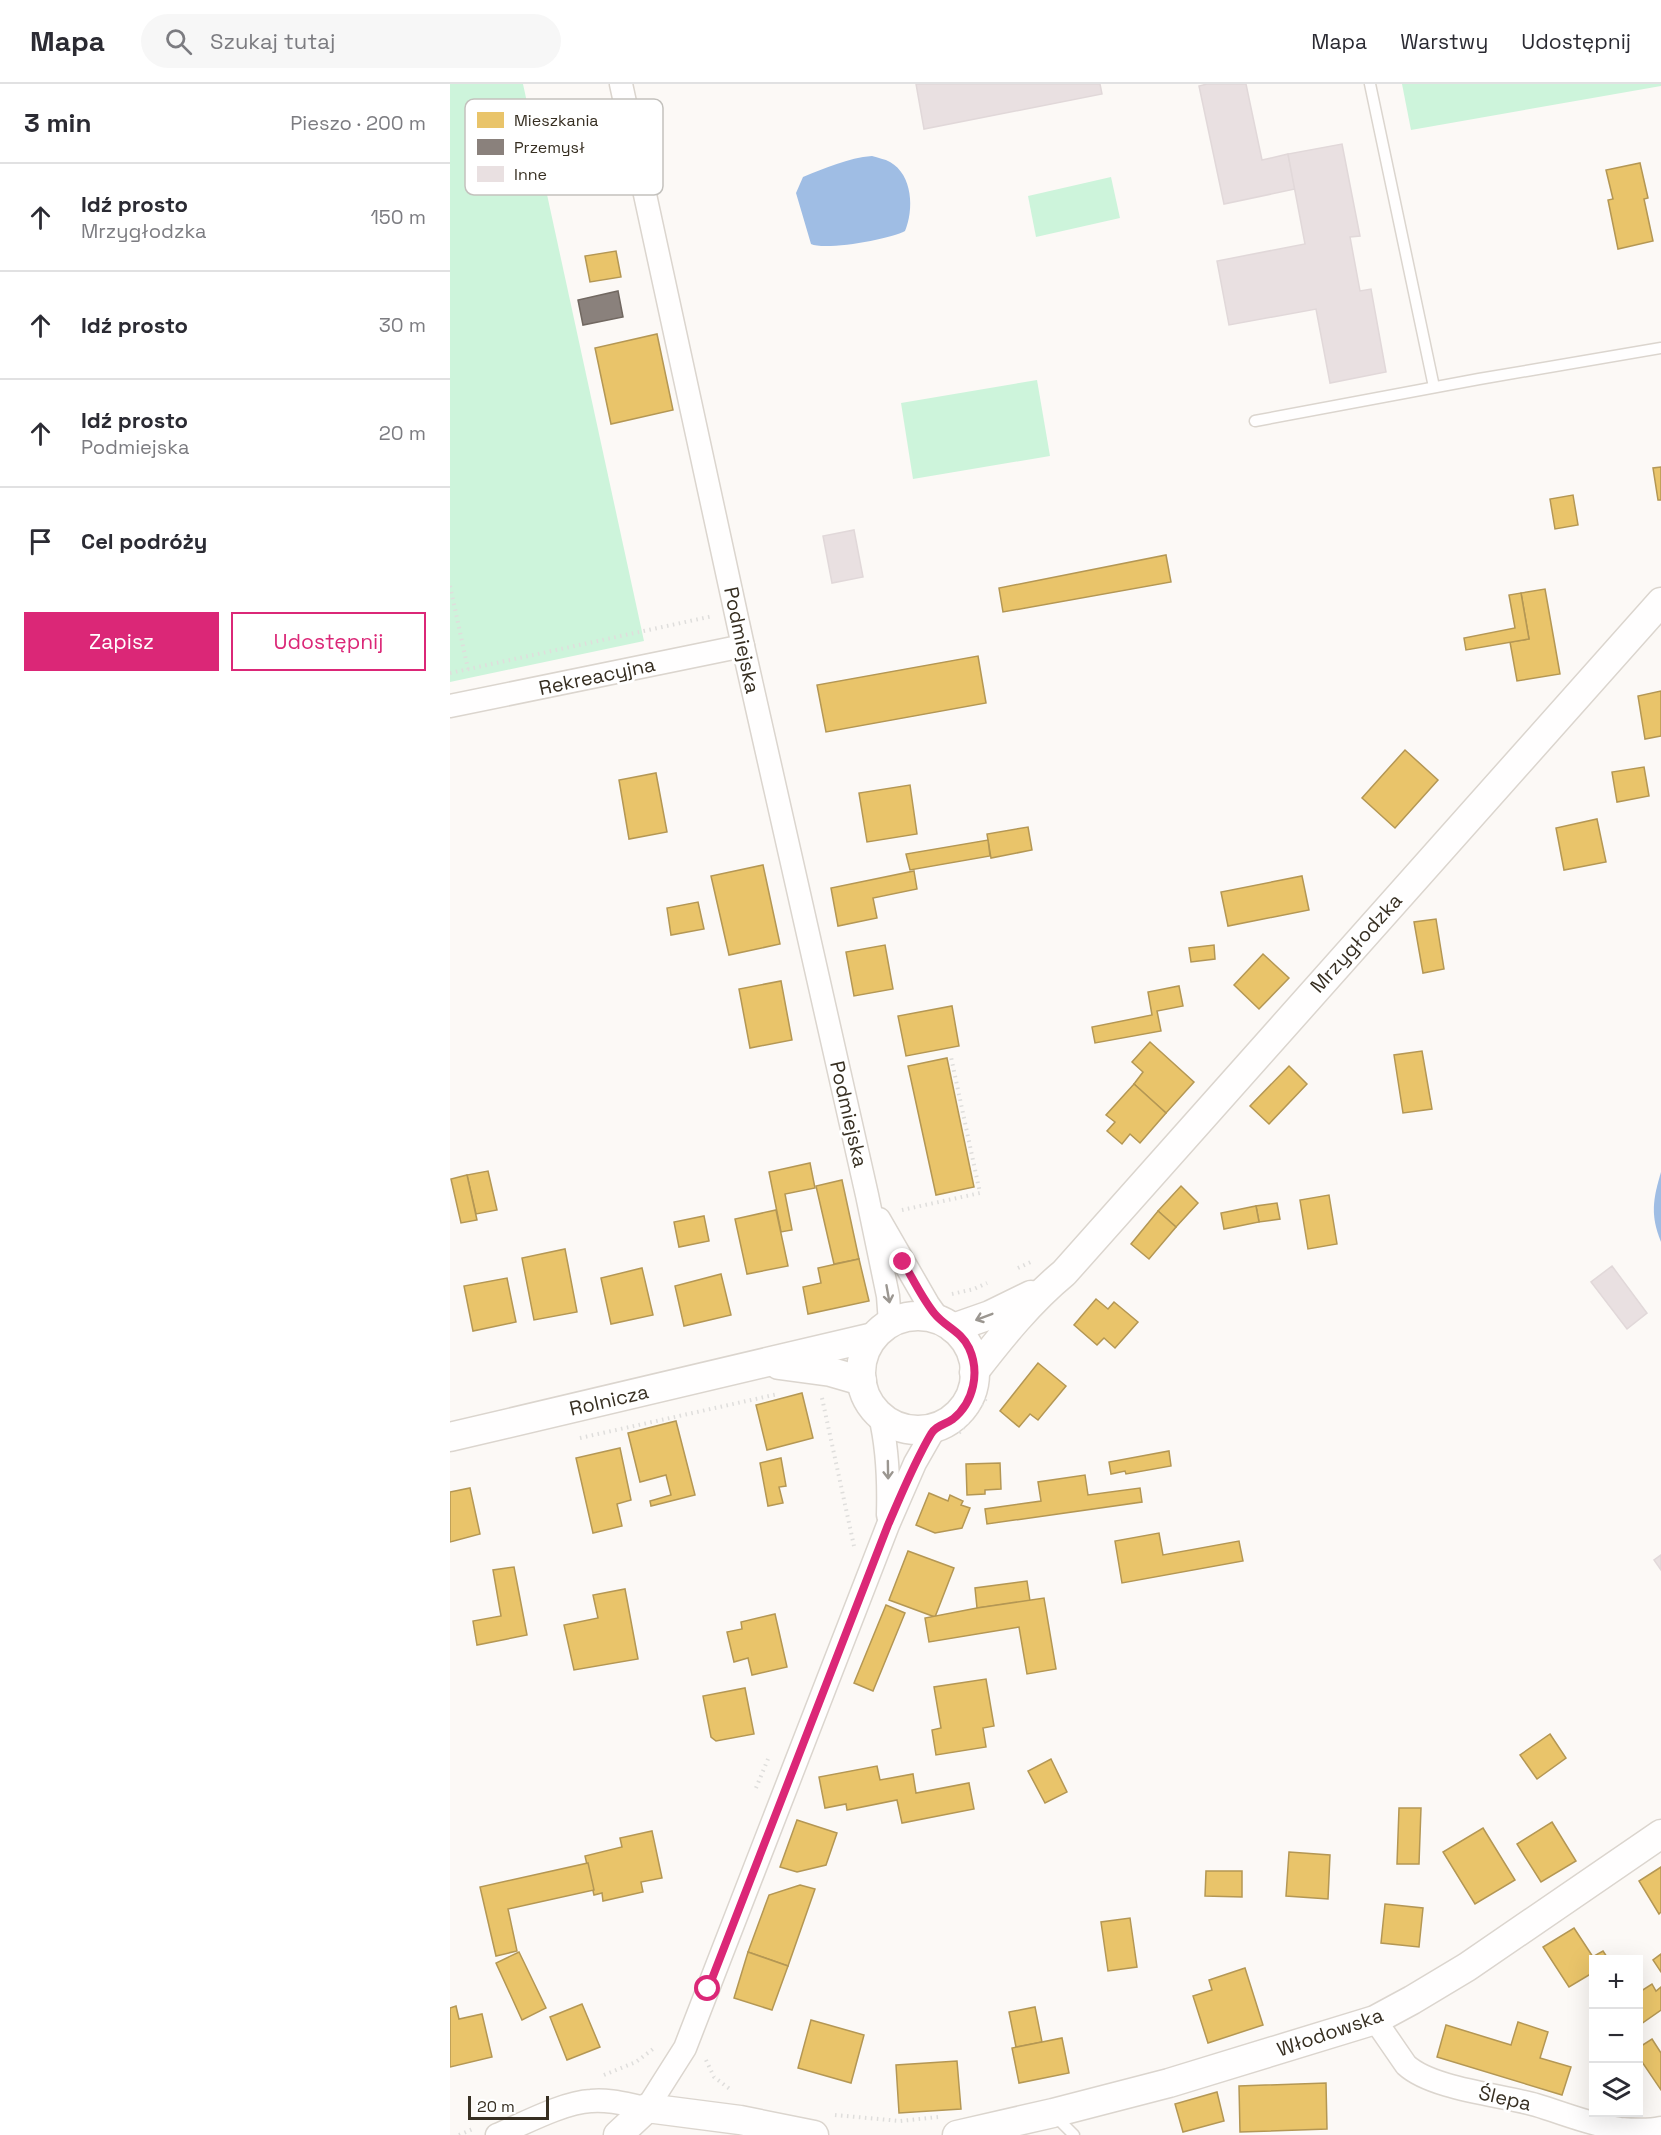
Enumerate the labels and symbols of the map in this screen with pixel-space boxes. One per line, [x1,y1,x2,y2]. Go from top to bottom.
legend [465,99,663,195]
text: Mieszkania [514,110,599,131]
text: Przemysł [514,137,585,158]
text: Inne [514,164,547,185]
street label: Podmiejska [718,584,766,696]
street label: Rekreacyjna [536,651,658,701]
street label: Mrzygłodzka [1304,888,1408,998]
street label: Podmiejska [824,1058,874,1170]
route end [889,1248,915,1274]
one-way arrow [882,1283,893,1303]
one-way arrow [975,1312,994,1323]
street label: Rolnicza [567,1378,651,1422]
one-way arrow [883,1460,894,1480]
route start [694,1975,720,2001]
street label: Włodowska [1273,2002,1387,2062]
street label: Ślepa [1476,2079,1534,2117]
scale bar [468,2093,549,2120]

